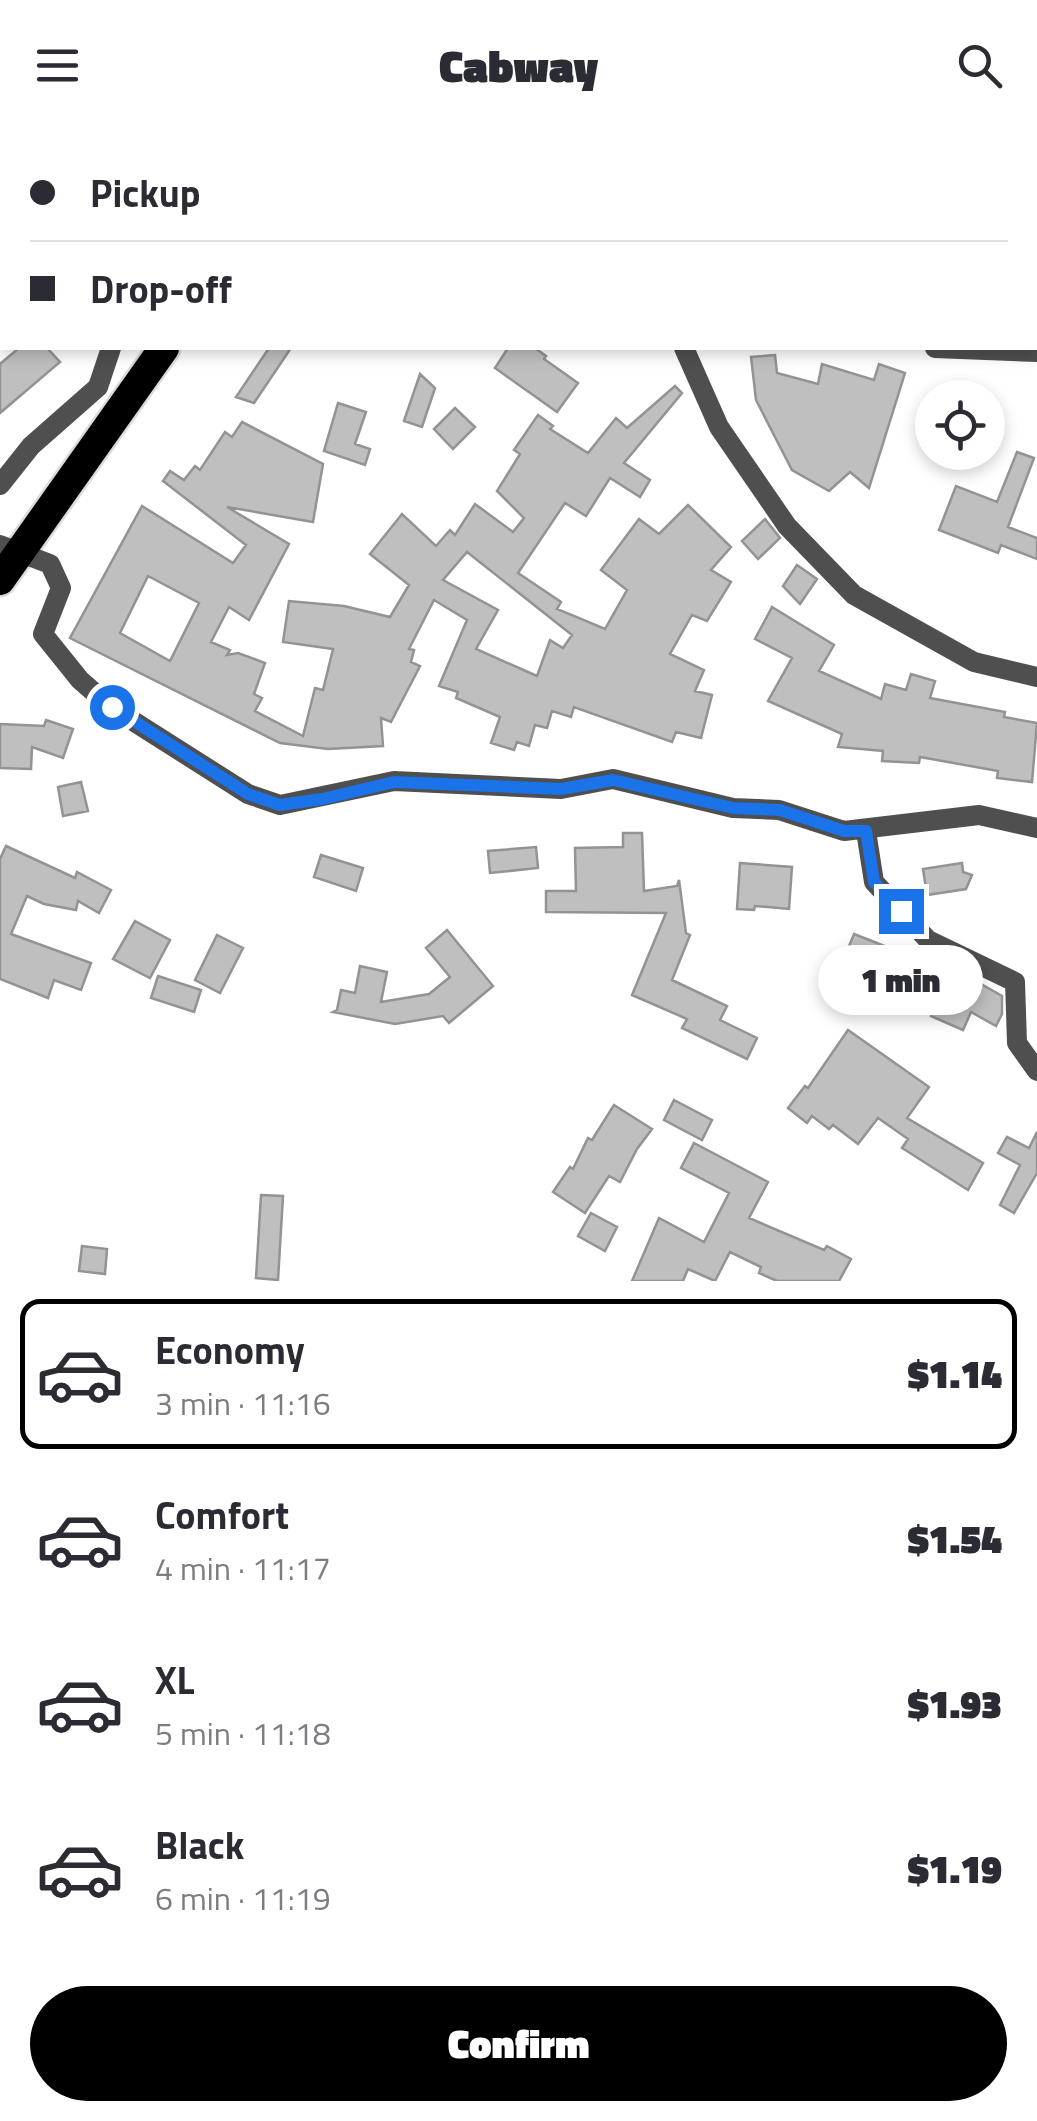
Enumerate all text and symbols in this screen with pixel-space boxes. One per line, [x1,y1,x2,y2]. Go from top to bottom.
text: Cabway [439,31,598,99]
icon: menu [30,38,85,93]
icon: search [952,38,1007,93]
text: Pickup [90,164,200,222]
text: Drop-off [90,260,232,318]
map controls [915,380,1005,470]
button: locate [915,380,1005,470]
route start [90,685,135,730]
route end [879,889,924,934]
callout: 1 min [818,946,984,1016]
text: 1 min [861,956,940,1004]
text: Economy [155,1321,305,1379]
icon: car [35,1329,125,1419]
text: $1.14 [908,1345,1002,1403]
text: 3 min · 11:16 [155,1379,331,1427]
text: Comfort [155,1486,289,1544]
icon: car [35,1494,125,1584]
text: $1.54 [908,1510,1002,1568]
text: 4 min · 11:17 [155,1544,331,1592]
text: XL [155,1651,195,1709]
icon: car [35,1659,125,1749]
text: $1.93 [908,1675,1002,1733]
text: 5 min · 11:18 [155,1709,331,1757]
text: Black [155,1816,244,1874]
icon: car [35,1824,125,1914]
text: $1.19 [908,1840,1002,1898]
text: 6 min · 11:19 [155,1874,331,1922]
button: Confirm [30,1986,1007,2101]

